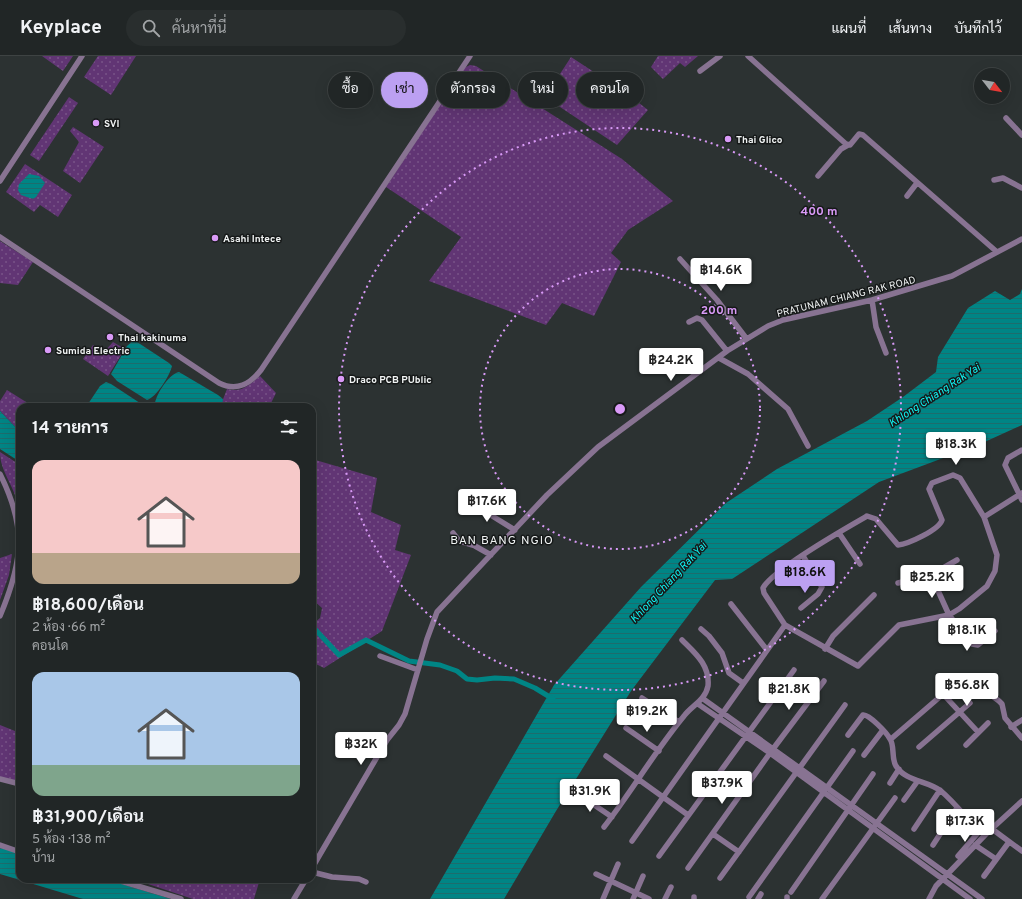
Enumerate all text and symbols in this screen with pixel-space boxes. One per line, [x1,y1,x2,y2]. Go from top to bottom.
search box [126,10,406,46]
text: Keyplace [20,16,102,40]
icon: search [140,17,162,39]
text: ค้นหาที่นี่ [172,20,227,39]
text: แผนที่ [831,21,866,38]
text: เส้นทาง [888,21,932,38]
text: บันทึกไว้ [954,21,1002,38]
north arrow [974,68,1010,104]
map controls [974,68,1010,104]
chip: ซื้อ [328,72,373,108]
chip: เช่า [381,72,428,108]
chip: ตัวกรอง [436,72,510,108]
chip: ใหม่ [518,72,568,108]
chip: คอนโด [576,72,644,108]
marker: SVI [91,118,101,128]
place label: SVI [104,118,119,131]
marker: Thai Glico [723,134,733,144]
place label: Thai Glico [736,134,783,147]
text: 400 m [800,204,838,220]
marker: Asahi Intece [210,233,220,243]
place label: Asahi Intece [223,233,281,246]
pin: ฿14.6K [688,258,754,292]
text: ฿14.6K [700,263,742,279]
street label: PRATUNAM CHIANG RAK ROAD [776,274,917,321]
text: 200 m [701,303,737,319]
marker: Thai kakinuma [105,332,115,342]
place label: Thai kakinuma [118,332,186,345]
marker: Sumida Electric [43,345,53,355]
place label: Sumida Electric [56,345,130,358]
pin: ฿24.2K [638,348,704,382]
text: ฿24.2K [648,353,694,369]
water label: Khlong Chiang Rak Yai [886,360,984,431]
marker: Draco PCB PUblic [336,374,346,384]
place label: Draco PCB PUblic [349,374,432,387]
centre of rings [613,402,627,416]
icon: filters [278,416,300,438]
text: 14 รายการ [32,418,108,440]
pin: ฿18.3K [923,432,989,466]
text: ฿18.3K [935,437,977,453]
icon: home [130,486,202,558]
pin: ฿17.6K [454,489,520,523]
text: ฿17.6K [467,494,507,510]
district label: BAN BANG NGIO [450,533,554,549]
water label: Khlong Chiang Rak Yai [627,538,711,626]
pin: ฿18.6K [772,560,838,594]
text: ฿18.6K [784,565,826,581]
pin: ฿25.2K [899,565,965,599]
text: ฿25.2K [909,570,955,586]
text: ฿18,600/เดือน [32,595,144,617]
pin: ฿18.1K [934,618,1000,652]
text: 2 ห้อง · 66 m² [32,620,105,636]
text: ฿18.1K [947,623,987,639]
text: คอนโด [32,639,68,655]
pin: ฿56.8K [934,673,1000,707]
pin: ฿21.8K [756,677,822,711]
text: ฿56.8K [944,678,990,694]
text: ฿21.8K [768,682,810,698]
icon: home [130,698,202,770]
pin: ฿19.2K [614,699,680,733]
text: ฿19.2K [626,704,668,720]
pin: ฿32K [337,732,385,766]
text: ฿32K [344,737,378,753]
pin: ฿37.9K [689,771,755,805]
text: ฿37.9K [701,776,743,792]
pin: ฿31.9K [557,779,623,813]
text: ฿31.9K [569,784,611,800]
text: ฿31,900/เดือน [32,807,144,829]
pin: ฿17.3K [932,809,998,843]
text: ฿17.3K [945,814,985,830]
text: 5 ห้อง · 138 m² [32,832,110,848]
text: บ้าน [32,851,55,867]

